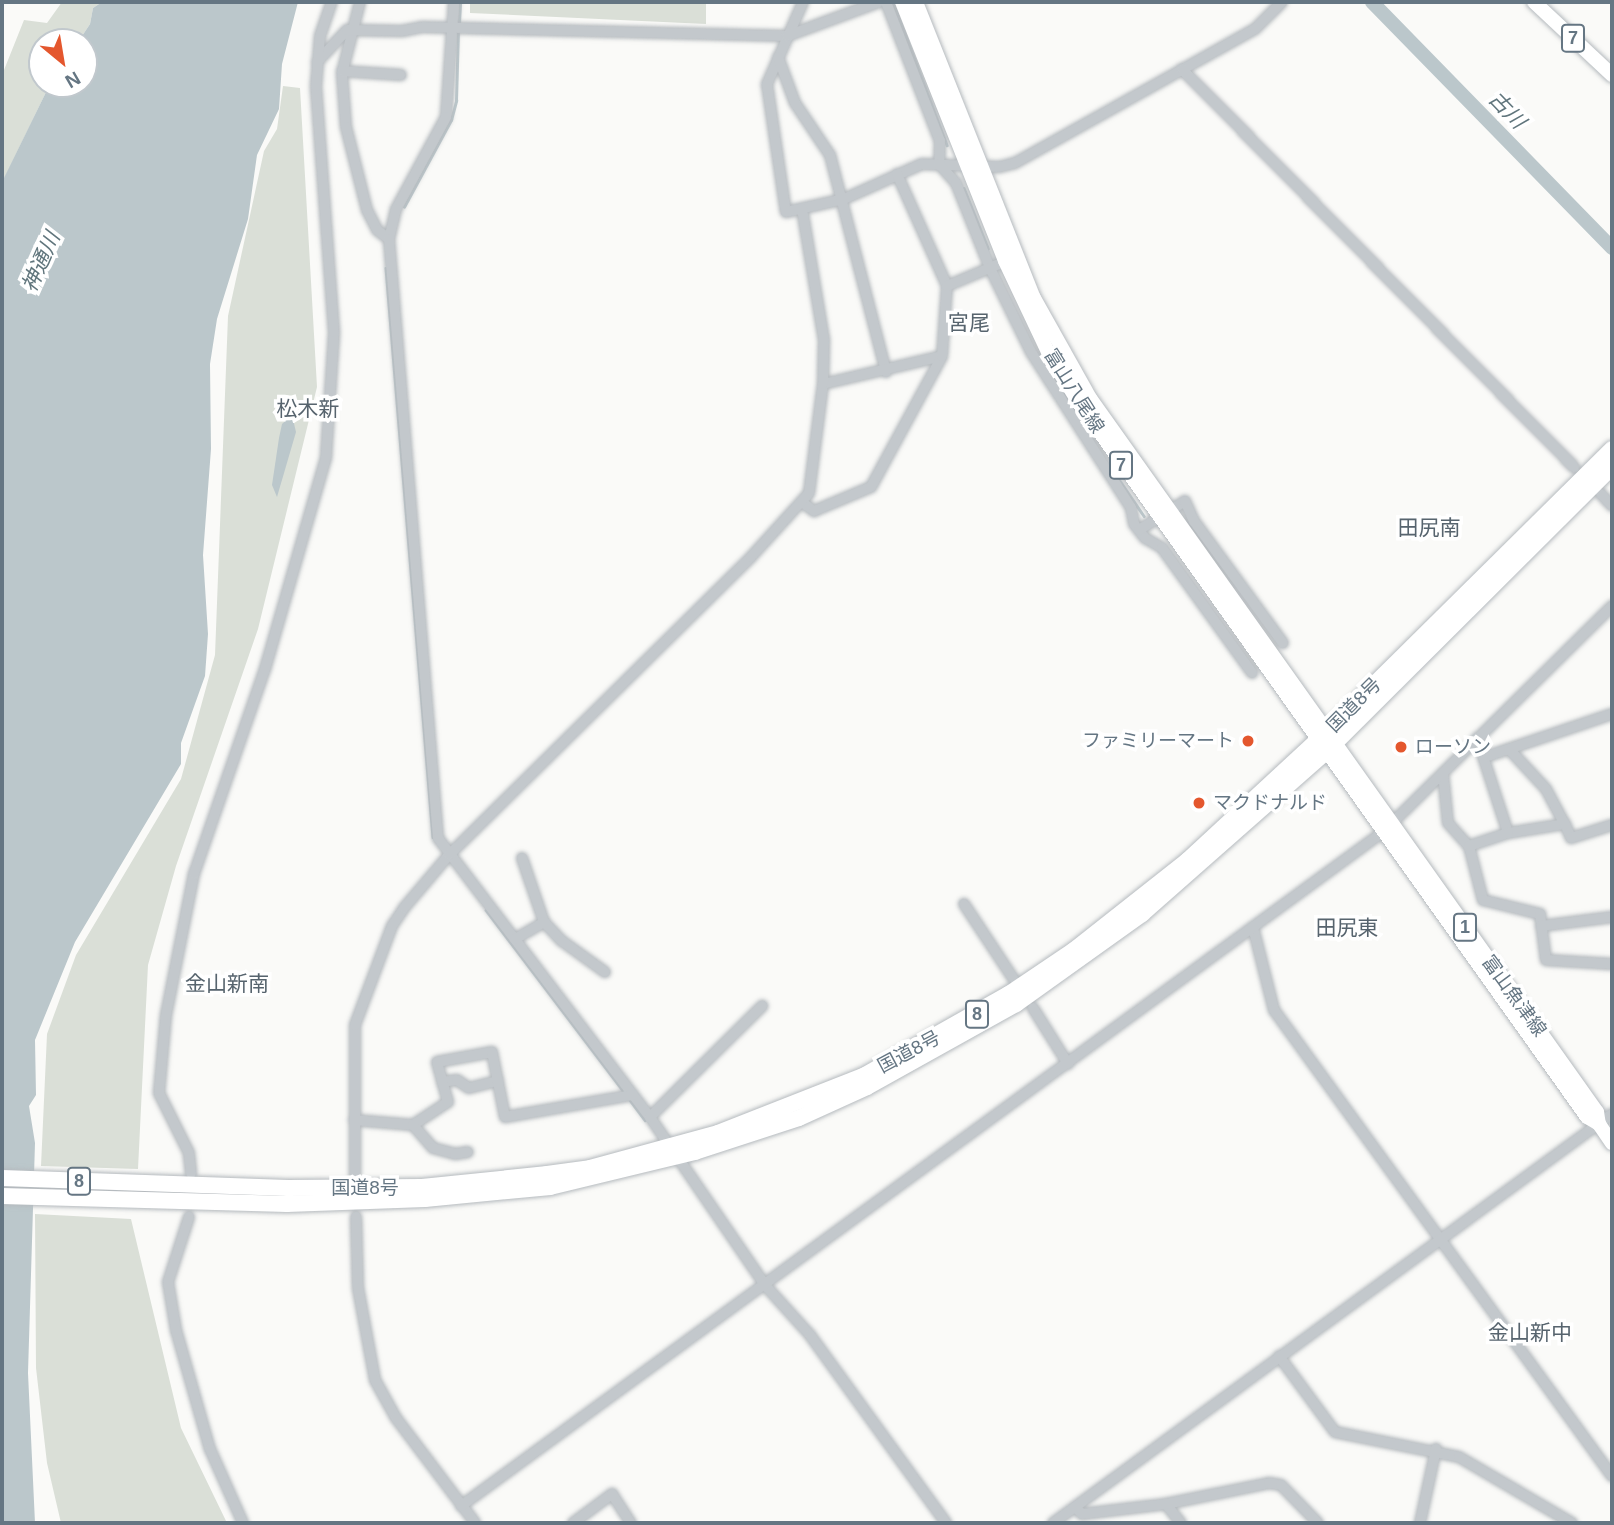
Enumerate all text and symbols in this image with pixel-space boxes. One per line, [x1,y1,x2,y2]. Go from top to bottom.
road number: 7 [1561,24,1585,52]
north arrow [28,28,98,98]
text: N [62,67,84,92]
water label: 古川 [1483,86,1531,134]
water label: 神通川 [17,228,65,296]
district label: 宮尾 [948,310,990,336]
street label: 富山八尾線 [1039,345,1109,437]
district label: 松木新 [277,396,339,422]
road number: 7 [1109,450,1133,480]
district label: 田尻南 [1398,515,1460,541]
street label: 国道8号 [1322,673,1386,737]
place label: ファミリーマート [1082,730,1234,752]
marker: ファミリーマート [1240,733,1256,749]
place label: ローソン [1415,736,1491,758]
marker: ローソン [1393,739,1409,755]
place label: マクドナルド [1213,792,1327,814]
marker: マクドナルド [1191,795,1207,811]
road number: 1 [1453,912,1477,942]
district label: 田尻東 [1316,915,1378,941]
street label: 富山魚津線 [1477,951,1551,1041]
district label: 金山新南 [185,971,269,997]
road number: 8 [965,1000,989,1028]
street label: 国道8号 [874,1026,944,1078]
road number: 8 [67,1166,91,1196]
street label: 国道8号 [331,1177,399,1199]
district label: 金山新中 [1488,1320,1572,1346]

